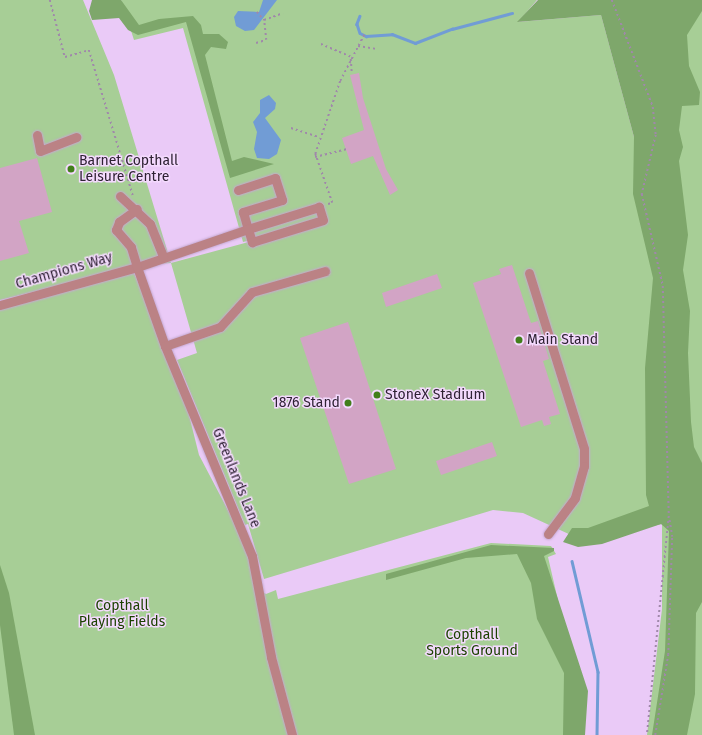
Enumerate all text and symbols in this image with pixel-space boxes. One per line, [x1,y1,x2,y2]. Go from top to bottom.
place label: Barnet Copthall Leisure Centre [79,153,178,186]
marker: Barnet Copthall Leisure Centre [66,164,76,174]
street label: Champions Way [14,249,114,293]
place label: Main Stand [527,332,598,348]
marker: Main Stand [514,335,524,345]
place label: StoneX Stadium [385,387,485,403]
marker: StoneX Stadium [372,390,382,400]
place label: 1876 Stand [273,395,340,411]
marker: 1876 Stand [343,398,353,408]
street label: Greenlands Lane [208,426,264,530]
park label: Copthall Playing Fields [79,598,165,630]
park label: Copthall Sports Ground [426,627,518,660]

